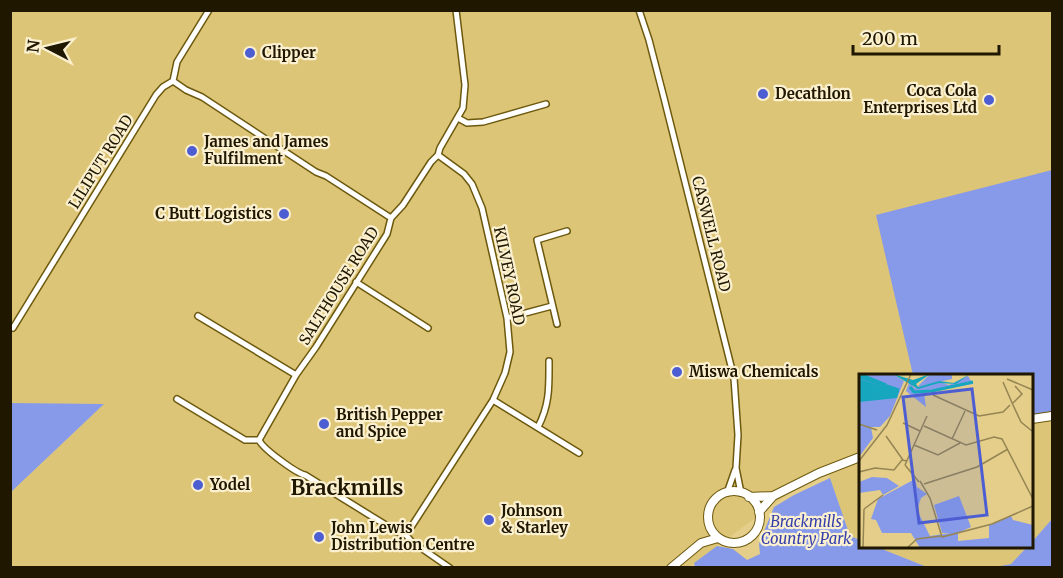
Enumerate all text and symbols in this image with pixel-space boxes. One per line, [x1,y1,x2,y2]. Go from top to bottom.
north arrow [18,18,78,78]
scale bar [853,18,998,56]
text: 200 m [862,27,918,50]
text: N [22,38,44,54]
place label: Clipper [262,43,316,62]
marker: Clipper [243,46,257,60]
place label: Coca Cola Enterprises Ltd [863,81,978,117]
place label: Decathlon [775,84,851,103]
marker: Decathlon [756,87,770,101]
marker: Coca Cola Enterprises Ltd [982,93,996,107]
street label: LILIPUT ROAD [64,111,137,212]
place label: James and James Fulfilment [203,132,329,168]
marker: James and James Fulfilment [185,144,199,158]
street label: CASWELL ROAD [688,174,735,294]
place label: C Butt Logistics [155,204,272,223]
marker: C Butt Logistics [277,207,291,221]
street label: SALTHOUSE ROAD [295,223,383,348]
street label: KILVEY ROAD [490,225,529,327]
place label: Miswa Chemicals [689,362,819,381]
marker: Miswa Chemicals [670,365,684,379]
inset map [859,374,1033,548]
place label: British Pepper and Spice [336,405,443,441]
marker: British Pepper and Spice [317,417,331,431]
district label: Brackmills [291,474,404,501]
place label: Yodel [209,475,250,494]
marker: Yodel [191,478,205,492]
place label: Johnson & Starley [500,501,568,537]
park label: Brackmills Country Park [761,512,852,548]
marker: Johnson & Starley [482,513,496,527]
place label: John Lewis Distribution Centre [330,518,475,554]
marker: John Lewis Distribution Centre [312,530,326,544]

